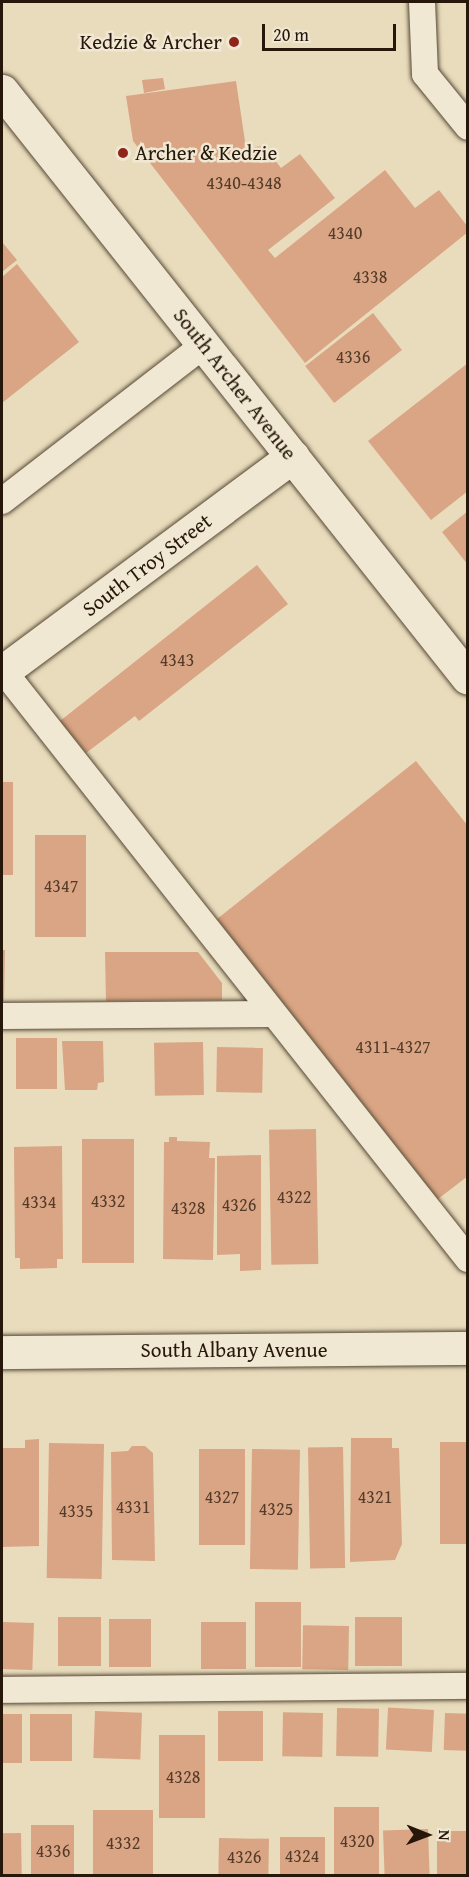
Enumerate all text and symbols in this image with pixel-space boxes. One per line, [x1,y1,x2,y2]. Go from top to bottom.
scale bar [265,12,398,50]
text: 20 m [273,21,309,48]
place label: Kedzie & Archer [80,29,222,55]
marker: Kedzie & Archer [227,35,241,49]
place label: Archer & Kedzie [135,140,277,166]
marker: Archer & Kedzie [116,146,130,160]
house number: 4340-4348 [206,172,282,194]
house number: 4340 [328,222,362,244]
house number: 4338 [353,266,387,288]
street label: South Archer Avenue [168,303,302,465]
house number: 4336 [336,346,370,368]
street label: South Troy Street [77,508,217,622]
house number: 4343 [160,649,194,671]
house number: 4347 [44,875,78,897]
house number: 4311-4327 [355,1036,431,1058]
house number: 4322 [277,1186,311,1208]
house number: 4332 [91,1190,125,1212]
house number: 4334 [22,1191,56,1213]
house number: 4326 [222,1194,256,1216]
house number: 4328 [171,1197,205,1219]
street label: South Albany Avenue [141,1337,327,1363]
house number: 4327 [205,1486,239,1508]
house number: 4321 [358,1486,392,1508]
house number: 4331 [116,1496,150,1518]
house number: 4325 [259,1498,293,1520]
house number: 4335 [59,1500,93,1522]
house number: 4328 [166,1766,200,1788]
north arrow [397,1805,457,1865]
house number: 4320 [340,1830,374,1852]
text: N [433,1830,457,1841]
house number: 4332 [106,1832,140,1854]
house number: 4336 [36,1840,70,1862]
house number: 4324 [285,1845,319,1867]
house number: 4326 [227,1846,261,1868]

